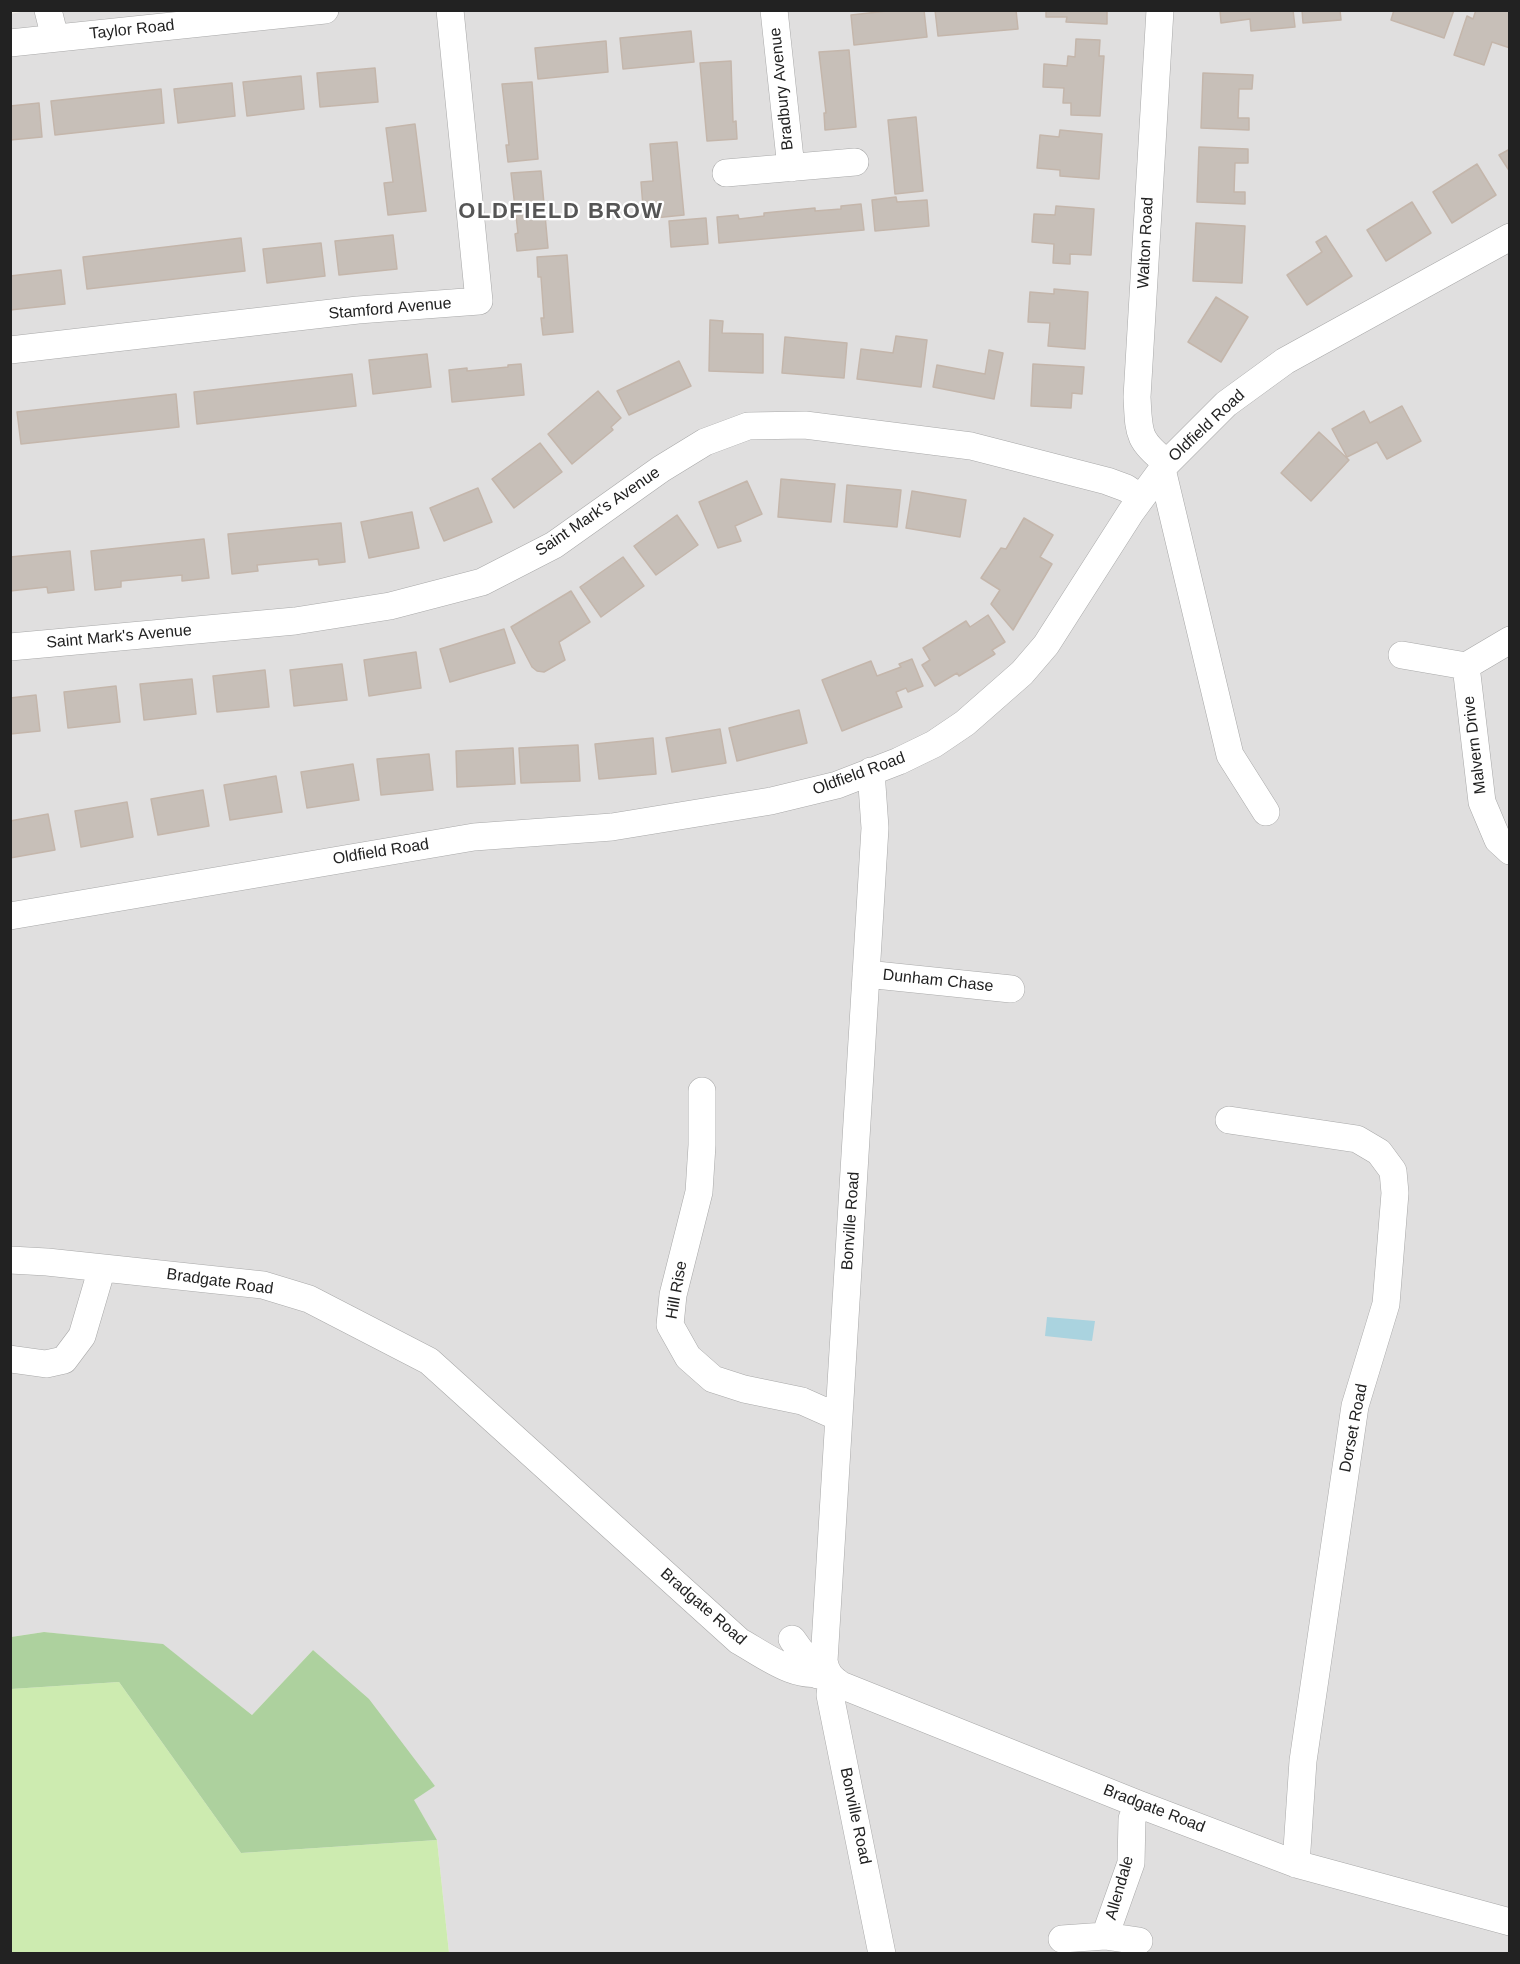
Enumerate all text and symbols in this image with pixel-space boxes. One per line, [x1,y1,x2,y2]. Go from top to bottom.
street label: Taylor Road [89,16,175,44]
street label: Bradbury Avenue [766,27,798,151]
street label: Walton Road [1134,197,1158,289]
district label: OLDFIELD BROW [458,199,664,225]
street label: Stamford Avenue [328,294,452,324]
street label: Oldfield Road [1165,386,1249,466]
street label: Saint Mark's Avenue [532,463,664,561]
street label: Saint Mark's Avenue [45,621,193,653]
street label: Malvern Drive [1459,695,1491,795]
street label: Oldfield Road [810,748,908,800]
street label: Oldfield Road [332,835,430,869]
street label: Dunham Chase [882,966,994,996]
street label: Bonville Road [838,1171,864,1271]
street label: Hill Rise [662,1259,692,1321]
street label: Bradgate Road [165,1265,275,1299]
street label: Dorset Road [1336,1382,1372,1474]
street label: Bradgate Road [656,1564,750,1650]
street label: Bonville Road [835,1766,875,1866]
street label: Bradgate Road [1100,1781,1208,1837]
street label: Allendale [1102,1854,1138,1922]

